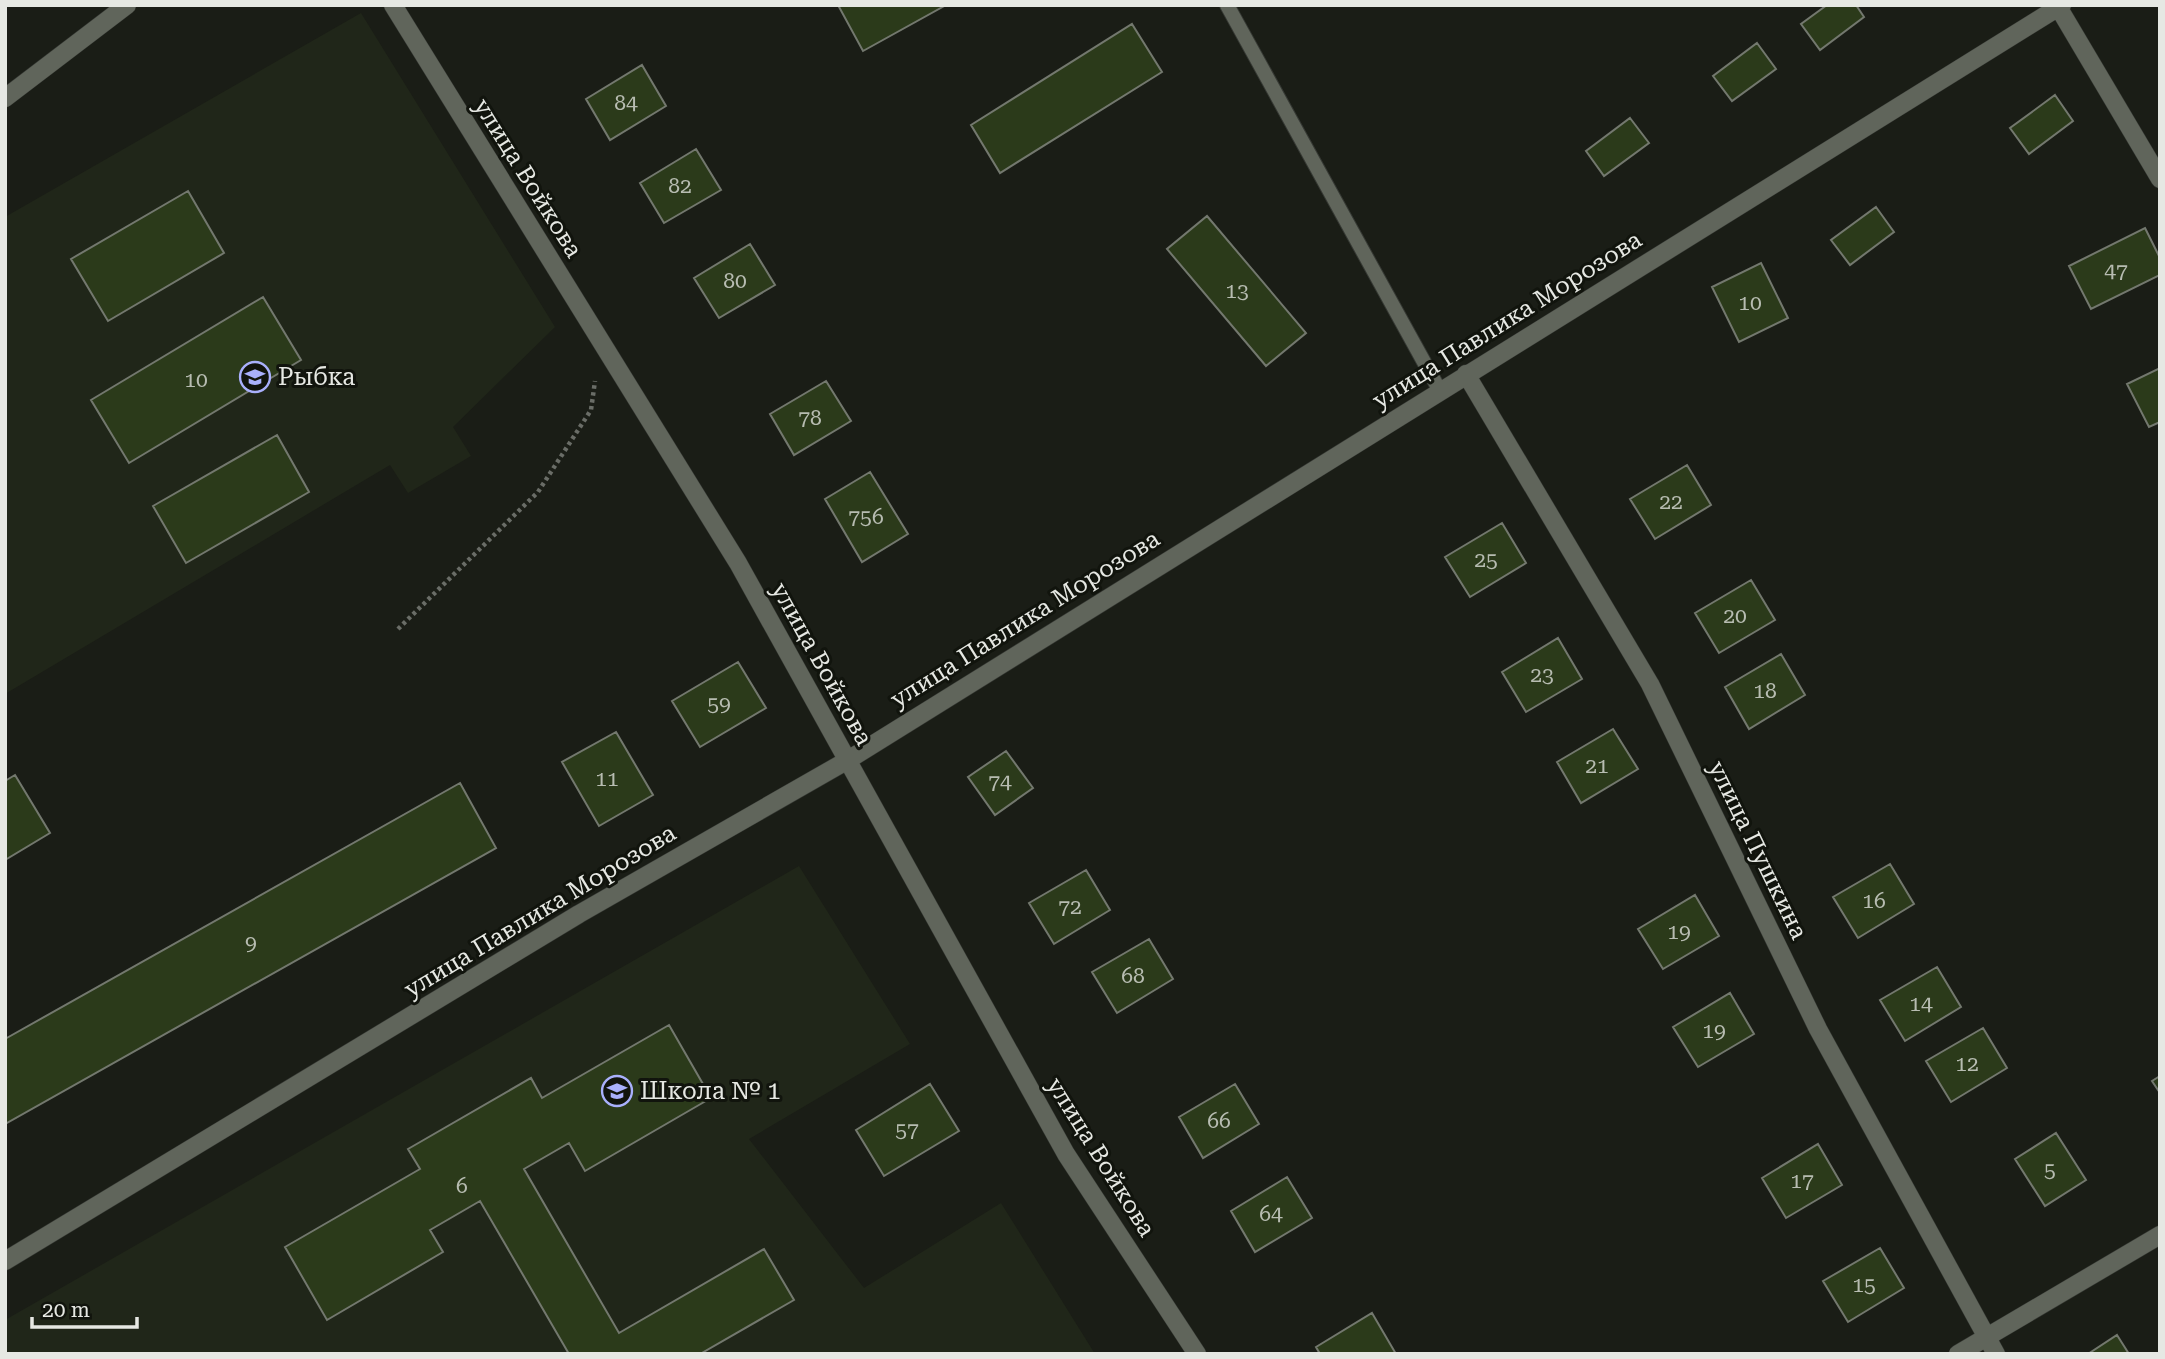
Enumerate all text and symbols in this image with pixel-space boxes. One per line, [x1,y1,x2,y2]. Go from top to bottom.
house number: 84 [614,91,638,115]
street label: улица Войкова [468,93,588,263]
house number: 82 [668,174,692,198]
street label: улица Павлика Морозова [1367,226,1647,414]
house number: 47 [2104,259,2128,283]
house number: 80 [723,269,747,293]
house number: 13 [1225,279,1249,303]
house number: 10 [1738,291,1762,315]
school or university icon: Рыбка [238,360,272,394]
place label: Рыбка [278,363,355,391]
house number: 10 [184,368,208,392]
house number: 78 [798,406,822,430]
house number: 22 [1659,490,1683,514]
house number: 756 [848,505,884,529]
street label: улица Павлика Морозова [885,525,1165,713]
house number: 25 [1474,548,1498,572]
street label: улица Войкова [766,578,878,750]
house number: 20 [1723,604,1747,628]
house number: 23 [1530,663,1554,687]
house number: 18 [1753,679,1777,703]
house number: 59 [707,692,731,716]
house number: 21 [1585,754,1609,778]
street label: улица Пушкина [1703,756,1813,944]
house number: 11 [595,767,619,791]
house number: 74 [988,770,1012,794]
street label: улица Павлика Морозова [399,819,681,1003]
house number: 16 [1862,889,1886,913]
house number: 72 [1058,895,1082,919]
house number: 19 [1667,920,1691,944]
house number: 9 [245,931,257,955]
house number: 68 [1121,964,1145,988]
house number: 14 [1909,992,1933,1016]
house number: 19 [1702,1019,1726,1043]
house number: 12 [1955,1052,1979,1076]
street label: улица Войкова [1041,1072,1161,1242]
school or university icon: Школа № 1 [600,1074,634,1108]
place label: Школа № 1 [640,1077,781,1105]
house number: 66 [1207,1109,1231,1133]
house number: 57 [895,1118,919,1142]
house number: 5 [2044,1158,2056,1182]
house number: 17 [1790,1169,1814,1193]
house number: 6 [456,1174,468,1198]
house number: 64 [1259,1202,1283,1226]
house number: 15 [1852,1273,1876,1297]
scale bar [32,1286,136,1330]
text: 20 m [42,1298,90,1322]

